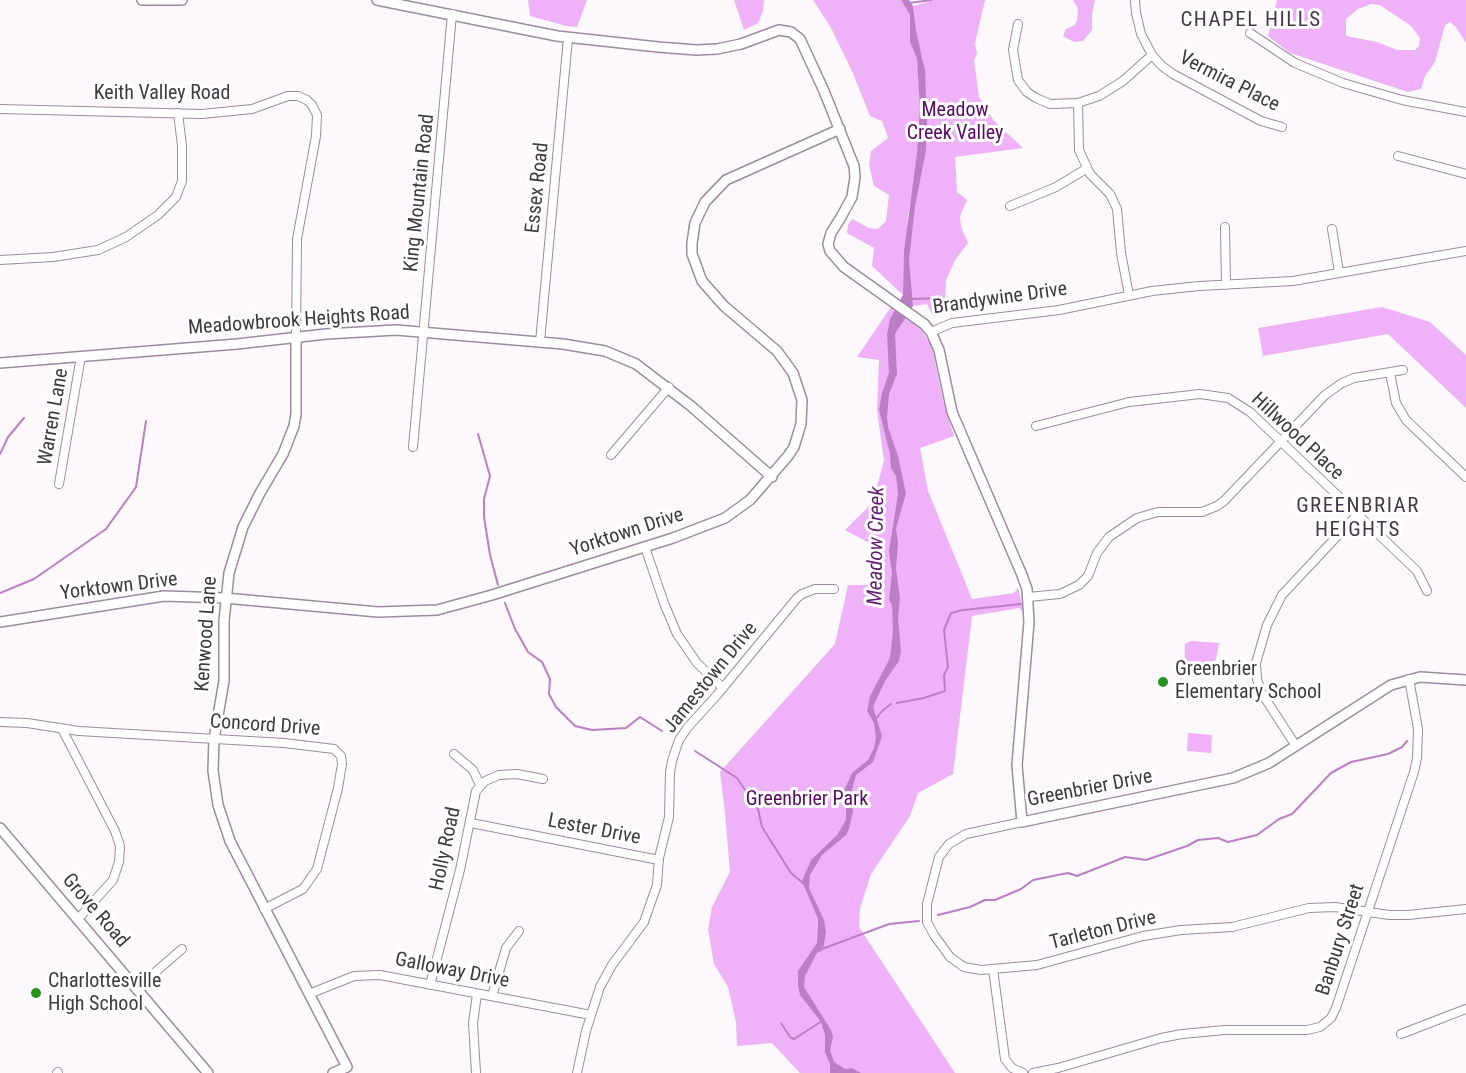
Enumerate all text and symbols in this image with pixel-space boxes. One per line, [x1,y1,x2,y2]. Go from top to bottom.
district label: CHAPEL HILLS [1180,8,1322,34]
street label: Vermira Place [1175,46,1283,118]
street label: Keith Valley Road [94,82,230,106]
park label: Meadow Creek Valley [907,99,1003,146]
street label: King Mountain Road [400,113,440,273]
street label: Essex Road [521,141,555,235]
street label: Brandywine Drive [931,278,1069,320]
street label: Meadowbrook Heights Road [187,301,411,341]
street label: Warren Lane [34,367,74,467]
street label: Hillwood Place [1246,388,1348,486]
water label: Meadow Creek [863,486,891,606]
district label: GREENBRIAR HEIGHTS [1296,494,1420,544]
street label: Yorktown Drive [567,503,687,563]
street label: Yorktown Drive [59,568,179,606]
street label: Kenwood Lane [191,576,223,692]
street label: Jamestown Drive [659,618,763,738]
place label: Greenbrier Elementary School [1175,658,1322,705]
marker: Greenbrier Elementary School [1156,675,1170,689]
street label: Concord Drive [209,710,321,742]
street label: Greenbrier Drive [1026,765,1154,813]
park label: Greenbrier Park [746,788,868,812]
street label: Holly Road [425,805,467,893]
street label: Lester Drive [546,809,642,851]
street label: Grove Road [56,869,134,953]
street label: Banbury Street [1312,881,1370,999]
street label: Tarleton Drive [1047,906,1159,956]
street label: Galloway Drive [393,948,511,994]
place label: Charlottesville High School [48,970,161,1017]
marker: Charlottesville High School [29,986,43,1000]

